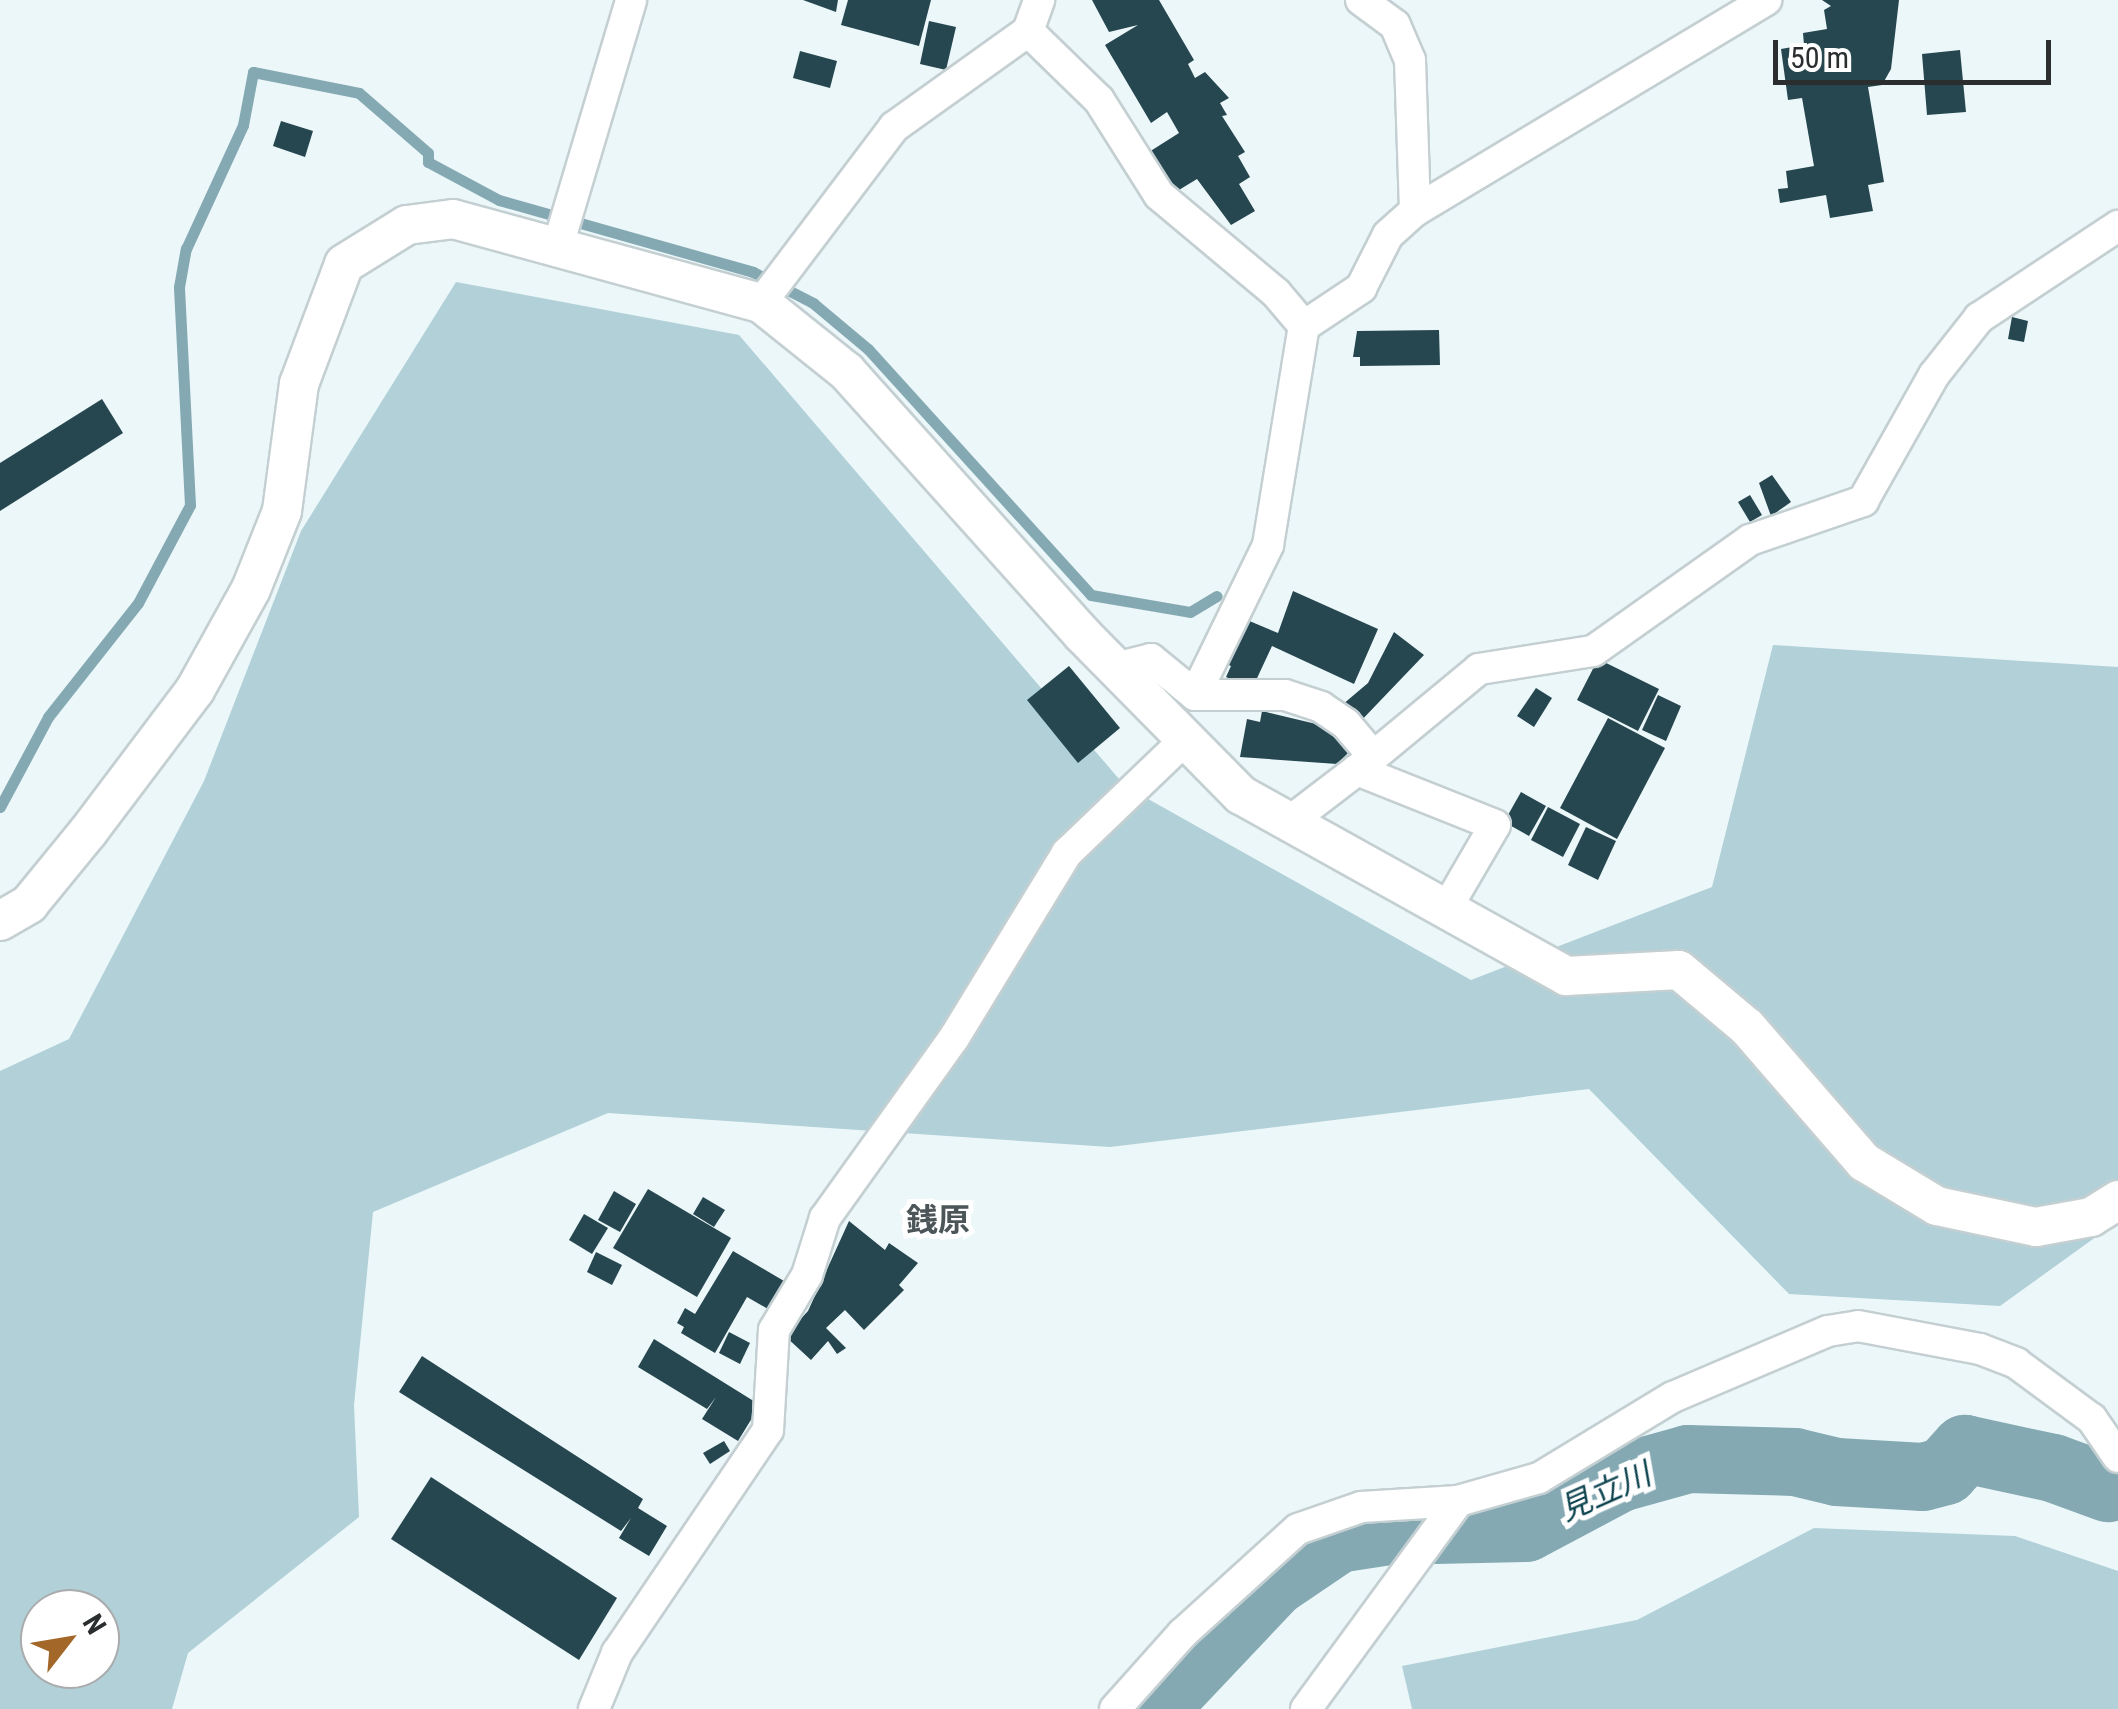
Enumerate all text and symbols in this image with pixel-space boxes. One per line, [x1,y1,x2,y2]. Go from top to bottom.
scale bar [1778,20,2056,82]
text: 50 m [1790,40,1849,75]
district label: 銭原 [906,1201,970,1239]
water label: 見立川 [1553,1455,1657,1529]
north arrow [20,1589,120,1689]
text: N [76,1608,113,1640]

